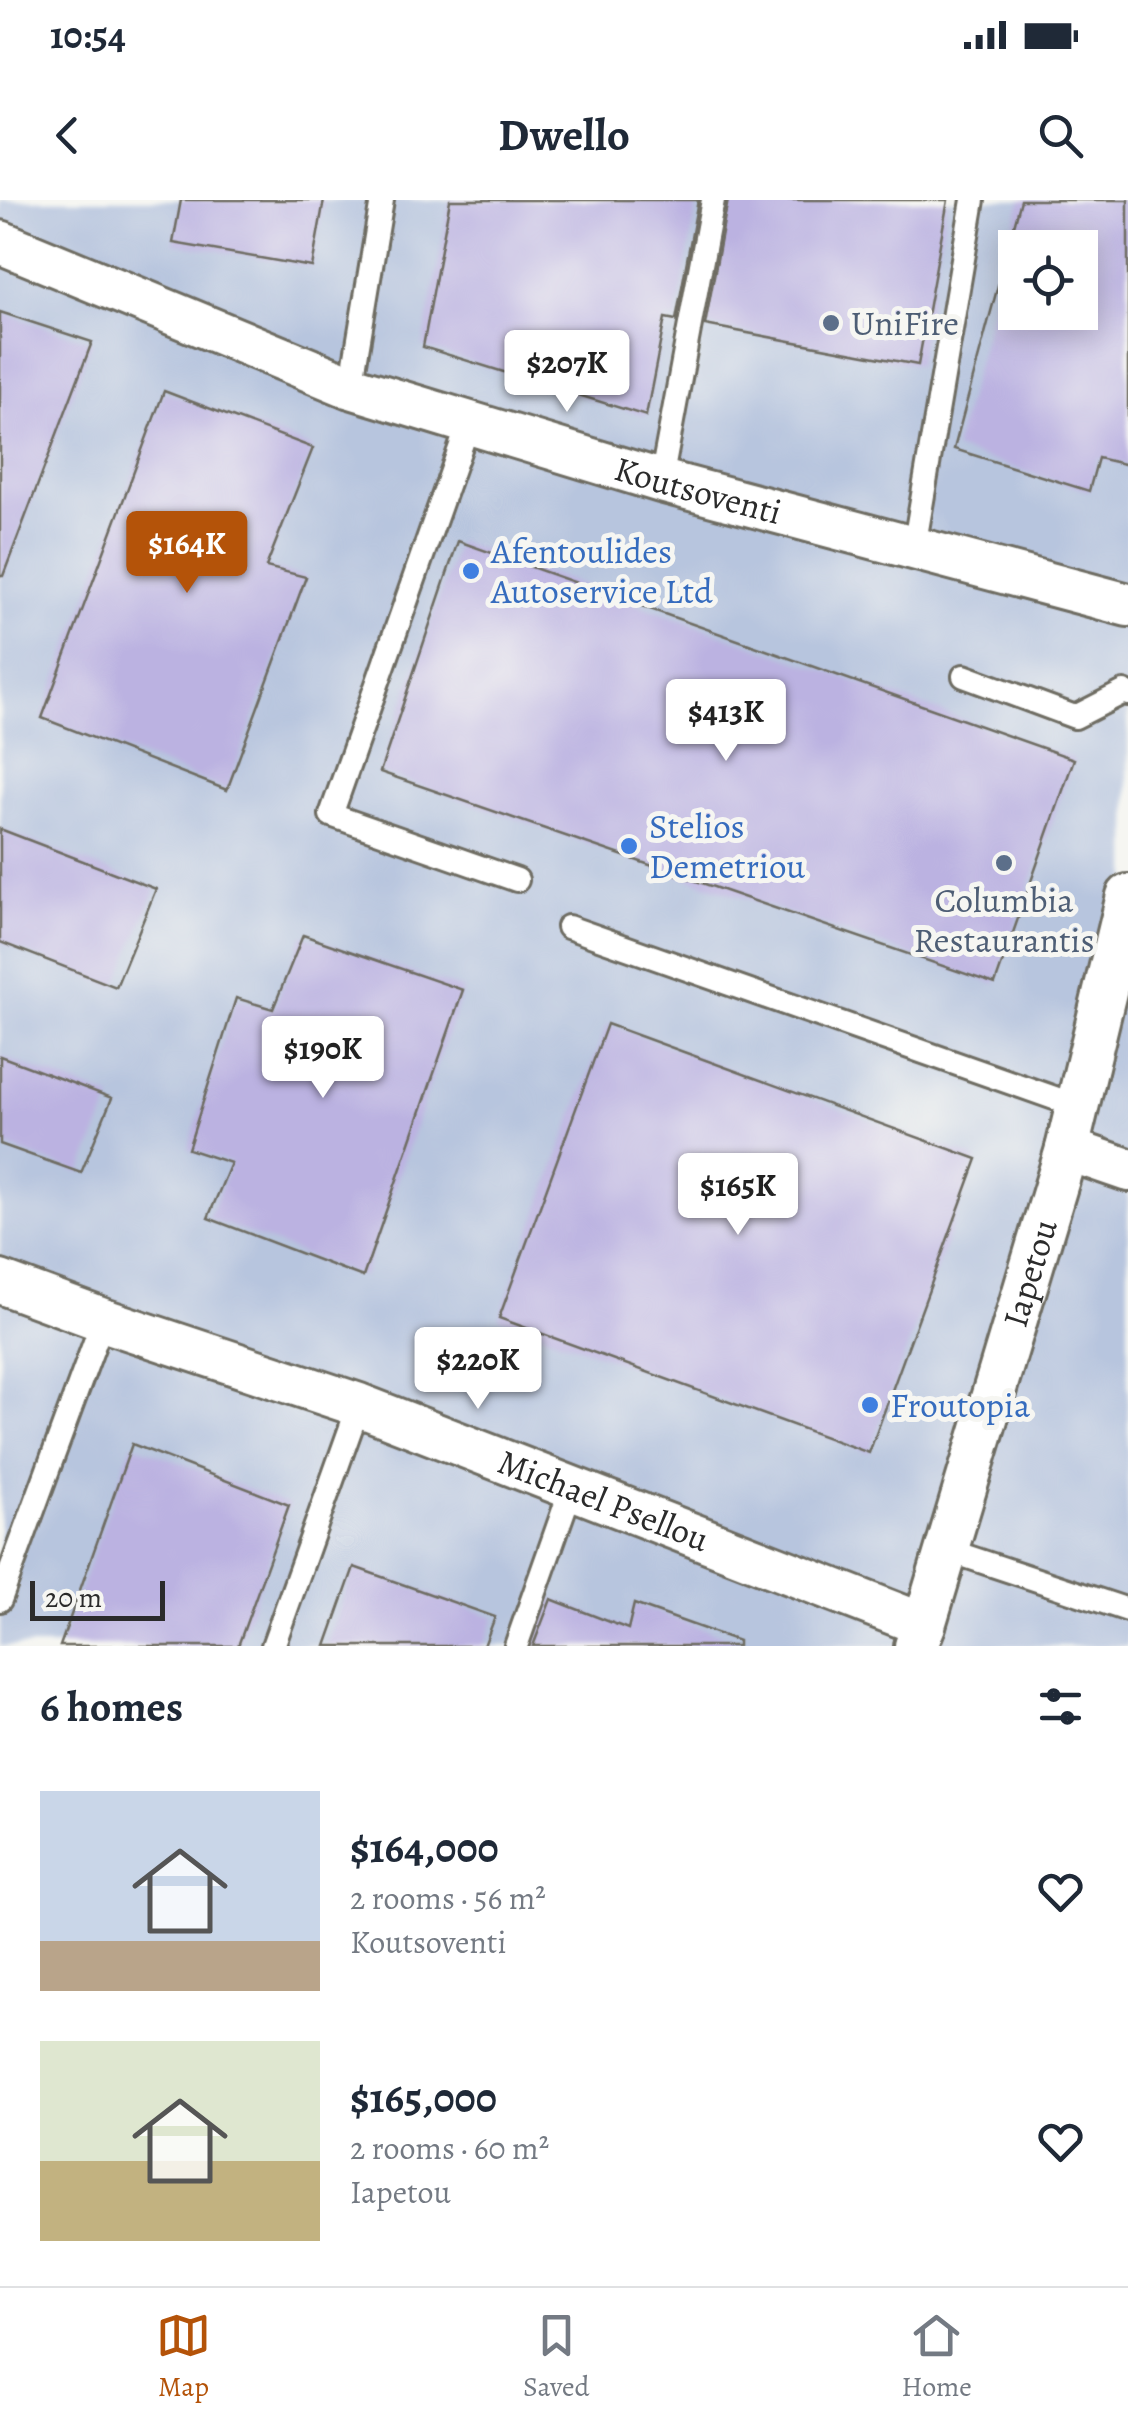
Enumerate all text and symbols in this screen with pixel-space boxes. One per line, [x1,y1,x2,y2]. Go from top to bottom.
text: 10:54 [50,9,126,61]
text: Dwello [498,104,630,166]
icon: back [40,108,95,163]
icon: search [1033,108,1088,163]
map controls [998,230,1098,330]
button: locate [998,230,1098,330]
place label: UniFire [851,299,959,347]
marker: UniFire [820,312,842,334]
pin: $207K [497,330,637,415]
text: $207K [526,340,608,384]
street label: Koutsoventi [609,444,787,536]
pin: $164K [117,511,257,596]
text: $164K [148,521,226,565]
place label: Afentoulides Autoservice Ltd [490,527,713,615]
marker: Afentoulides Autoservice Ltd [460,560,482,582]
pin: $413K [656,679,796,764]
text: $413K [688,689,764,733]
place label: Stelios Demetriou [649,802,805,890]
marker: Stelios Demetriou [618,835,640,857]
marker: Columbia Restaurantis [993,852,1015,874]
place label: Columbia Restaurantis [914,876,1094,964]
pin: $190K [253,1016,393,1101]
text: $190K [284,1026,362,1070]
pin: $165K [668,1153,808,1238]
text: $165K [700,1163,776,1207]
street label: Iapetou [991,1213,1069,1333]
pin: $220K [408,1327,548,1412]
text: $220K [437,1337,519,1381]
place label: Froutopia [890,1381,1031,1429]
marker: Froutopia [859,1394,881,1416]
street label: Michael Psellou [491,1437,716,1563]
scale bar [30,1576,165,1620]
text: 20 m [45,1579,102,1617]
text: 6 homes [40,1678,183,1735]
icon: filters [1033,1679,1088,1734]
text: $164,000 [350,1819,499,1876]
icon: home [120,1831,240,1951]
icon: heart [1033,1864,1088,1919]
text: 2 rooms · 56 m² [350,1876,546,1920]
text: Koutsoventi [350,1920,506,1964]
text: $165,000 [350,2069,497,2126]
icon: home [120,2081,240,2201]
icon: heart [1033,2114,1088,2169]
text: 2 rooms · 60 m² [350,2126,549,2170]
text: Iapetou [350,2170,451,2214]
tab: Map [156,2308,211,2406]
tab: Saved [523,2308,590,2406]
tab: Home [902,2308,972,2406]

